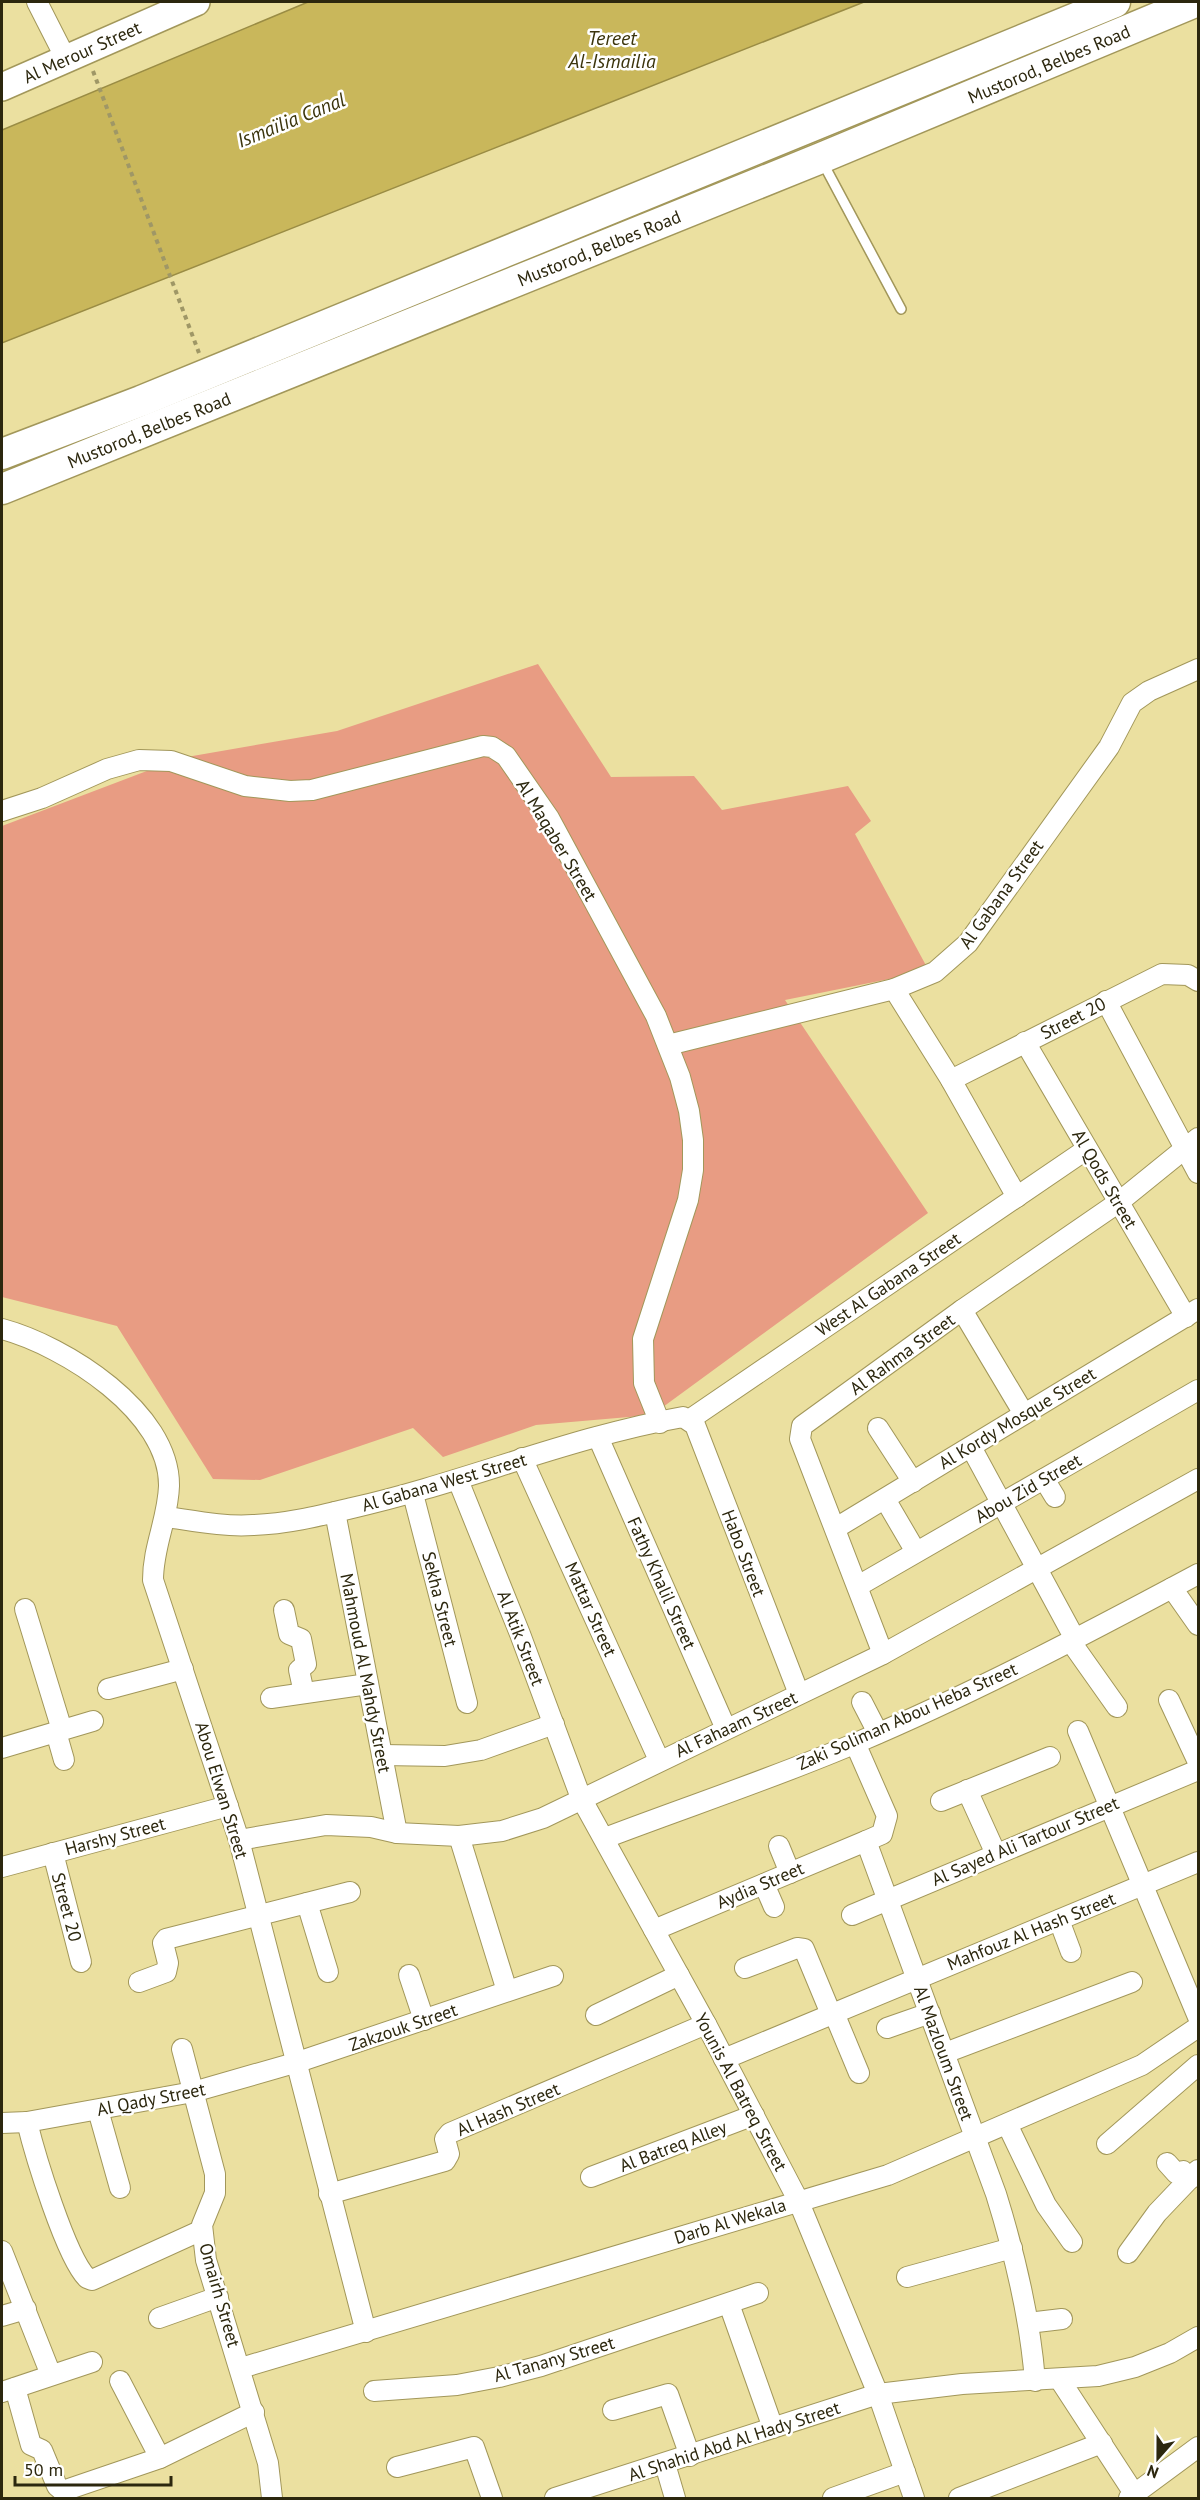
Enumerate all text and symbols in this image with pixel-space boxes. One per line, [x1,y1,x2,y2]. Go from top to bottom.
street label: Al Merour Street [20,16,144,88]
street label: Mustorod, Belbes Road [964,19,1134,109]
water label: Tereet Al-Ismailia [567,25,656,74]
water label: Ismaïlia Canal [233,86,350,154]
street label: Mustorod, Belbes Road [514,205,684,291]
street label: Mustorod, Belbes Road [64,387,234,473]
street label: Al Maqaber Street [512,775,602,905]
street label: Al Gabana Street [954,835,1048,953]
street label: Street 20 [1036,992,1110,1044]
street label: Al Qods Street [1067,1125,1143,1233]
street label: West Al Gabana Street [811,1227,965,1341]
street label: Al Rahma Street [845,1308,959,1400]
street label: Al Kordy Mosque Street [934,1362,1100,1474]
street label: Al Gabana West Street [359,1447,529,1517]
street label: Abou Zid Street [971,1448,1085,1528]
street label: Habo Street [717,1506,771,1600]
street label: Fathy Khalil Street [622,1513,702,1653]
street label: Sekha Street [417,1549,463,1649]
street label: Mattar Street [560,1558,622,1660]
street label: Mahmoud Al Mahdy Street [335,1571,397,1775]
street label: Al Atik Street [492,1587,550,1689]
street label: Zaki Soliman Abou Heba Street [793,1657,1021,1775]
street label: Al Fahaam Street [671,1686,801,1762]
street label: Abou Elwan Street [190,1719,254,1861]
street label: Al Sayed Ali Tartour Street [928,1791,1122,1891]
street label: Harshy Street [62,1812,168,1860]
street label: Aydia Street [713,1856,807,1914]
street label: Street 20 [47,1870,87,1944]
street label: Mahfouz Al Hash Street [943,1887,1119,1975]
street label: Al Mazloum Street [909,1982,979,2124]
street label: Zakzouk Street [346,1998,460,2056]
street label: Younis Al Batreq Street [690,2009,792,2175]
street label: Al Qady Street [95,2077,207,2121]
street label: Al Hash Street [453,2077,563,2141]
street label: Al Batreq Alley [616,2115,731,2177]
street label: Darb Al Wekala [671,2193,789,2249]
street label: Omairh Street [194,2240,246,2350]
street label: Al Tanany Street [491,2331,617,2387]
street label: Al Shahid Abd Al Hady Street [625,2396,843,2486]
north arrow [1128,2428,1188,2488]
scale bar [15,2449,171,2487]
text: 50 m [24,2458,63,2481]
text: N [1144,2461,1161,2483]

